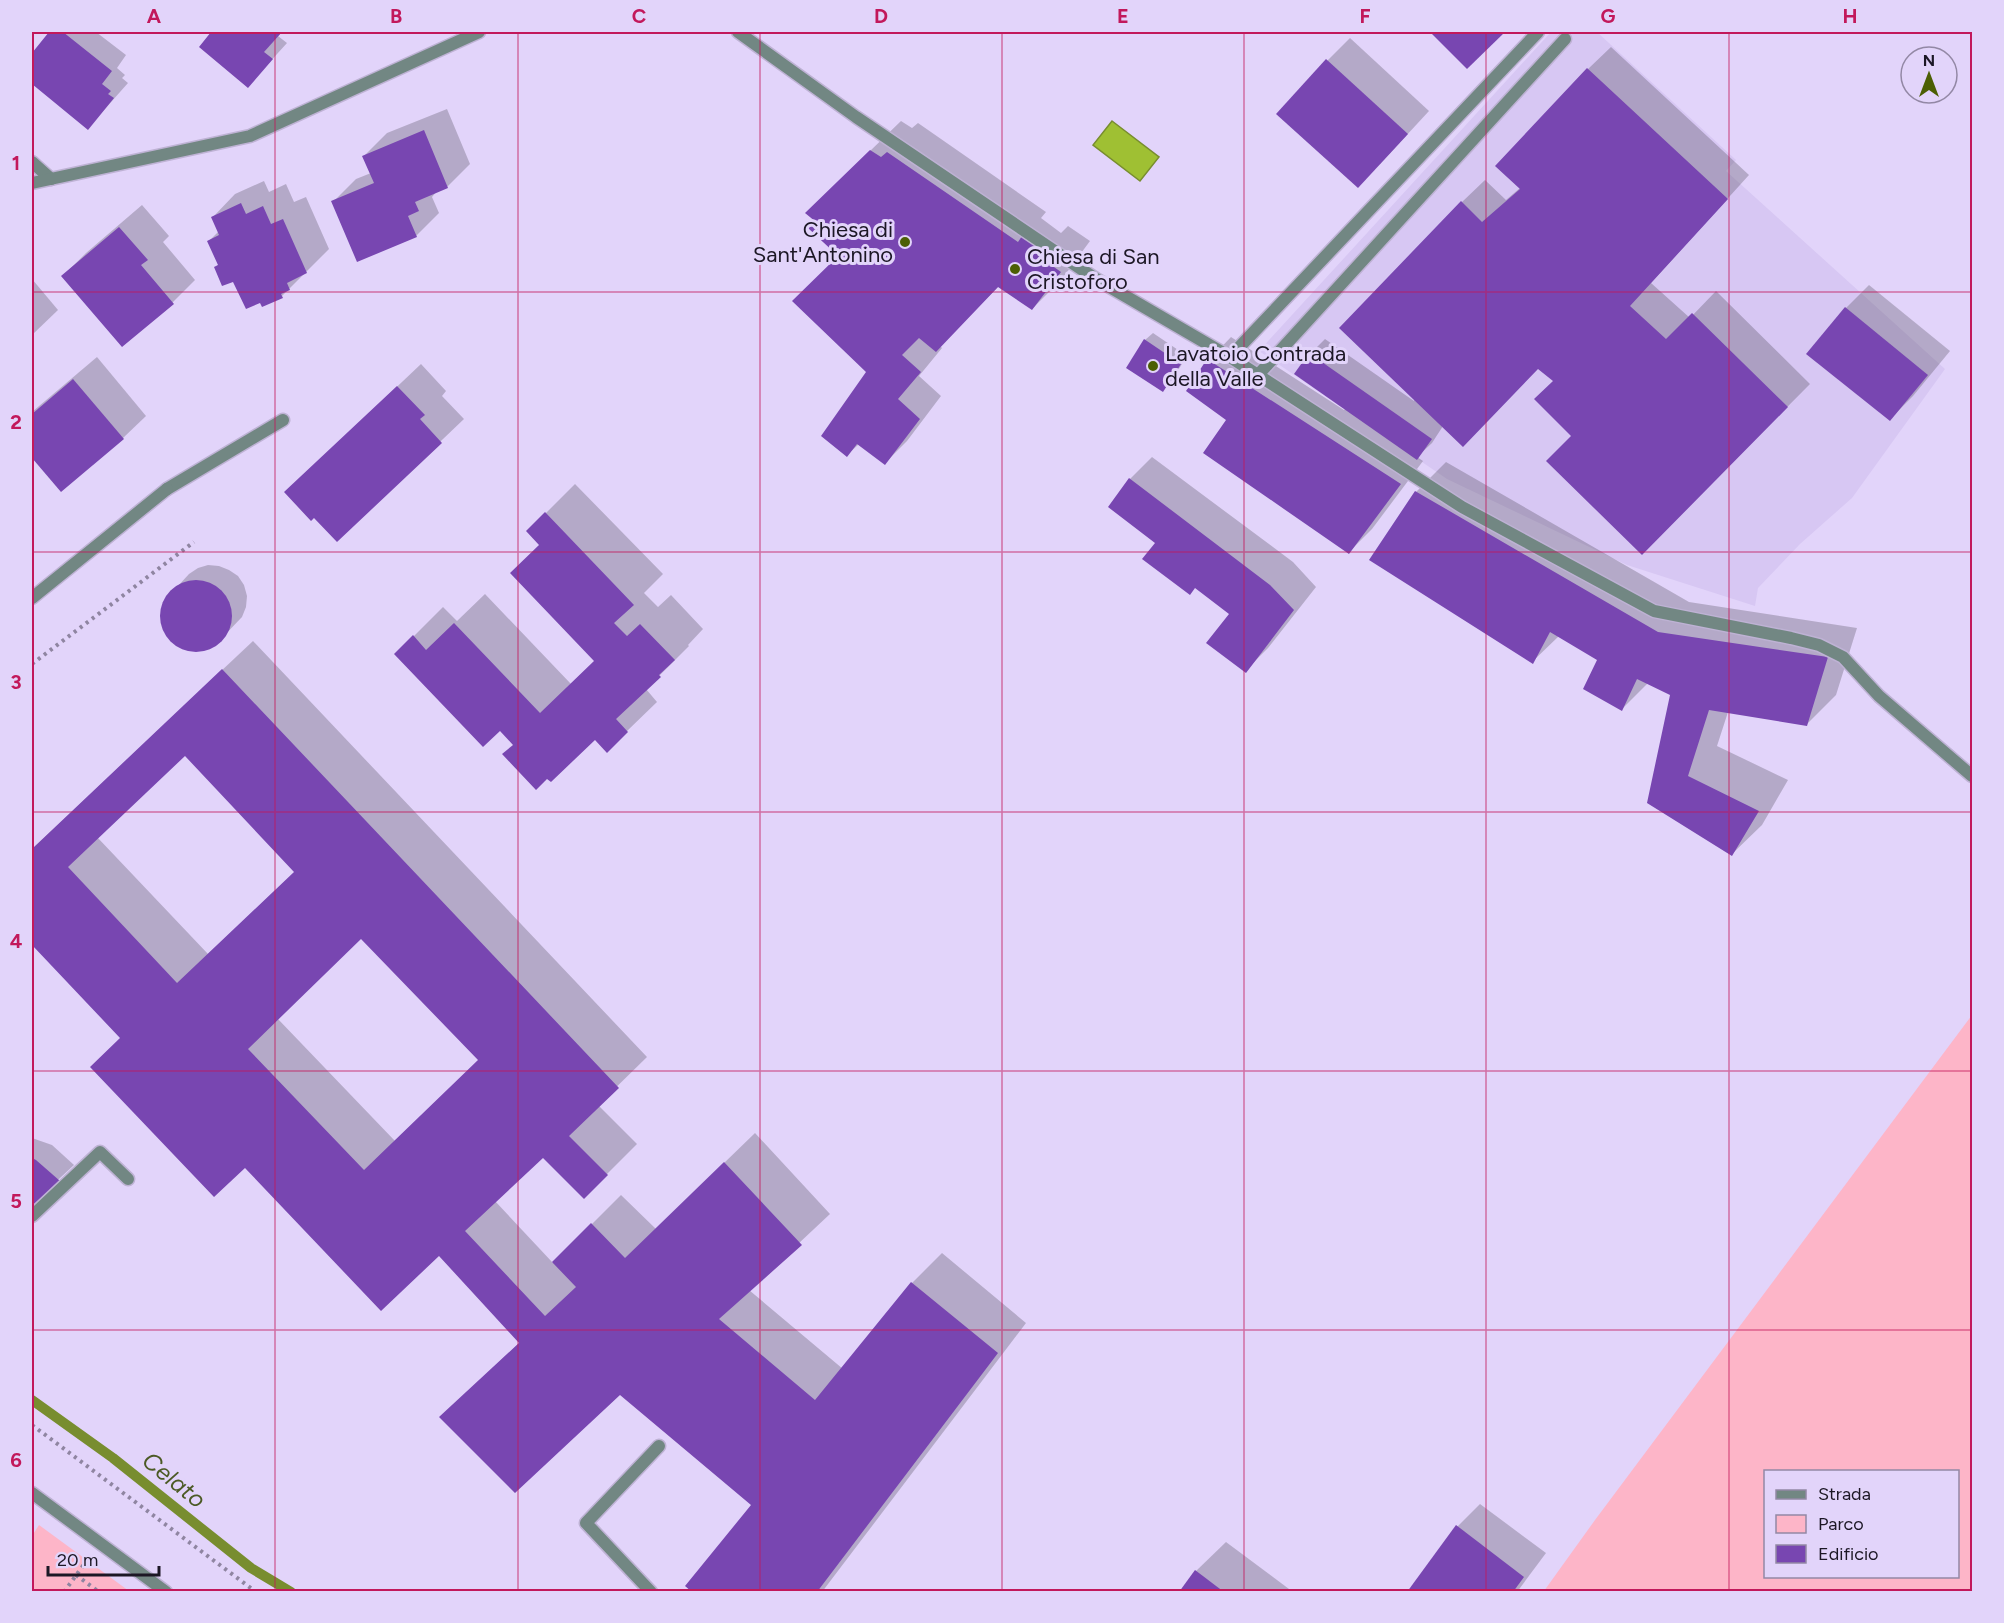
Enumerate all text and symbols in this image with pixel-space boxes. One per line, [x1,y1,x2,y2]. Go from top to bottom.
text: A [147,4,162,28]
text: B [390,4,402,28]
text: C [632,4,646,28]
text: D [874,4,888,28]
text: E [1117,4,1129,28]
text: F [1359,4,1371,28]
text: G [1601,4,1616,28]
text: H [1843,4,1858,28]
north arrow [1899,45,1959,105]
text: N [1923,51,1935,70]
text: 1 [12,151,20,175]
place label: Chiesa di Sant'Antonino [753,216,893,268]
marker: Chiesa di Sant'Antonino [898,235,912,249]
place label: Chiesa di San Cristoforo [1027,243,1160,295]
marker: Chiesa di San Cristoforo [1008,262,1022,276]
place label: Lavatoio Contrada della Valle [1165,340,1346,392]
marker: Lavatoio Contrada della Valle [1146,359,1160,373]
text: 2 [10,410,22,434]
text: 3 [10,670,22,694]
text: 4 [10,929,23,953]
text: 5 [10,1189,22,1213]
water label: Celato [137,1445,212,1514]
text: 6 [10,1448,22,1472]
legend [1764,1470,1959,1578]
text: Strada [1818,1483,1871,1505]
text: Parco [1818,1513,1864,1535]
scale bar [48,1539,159,1577]
text: Edificio [1818,1543,1879,1565]
text: 20 m [57,1549,98,1571]

